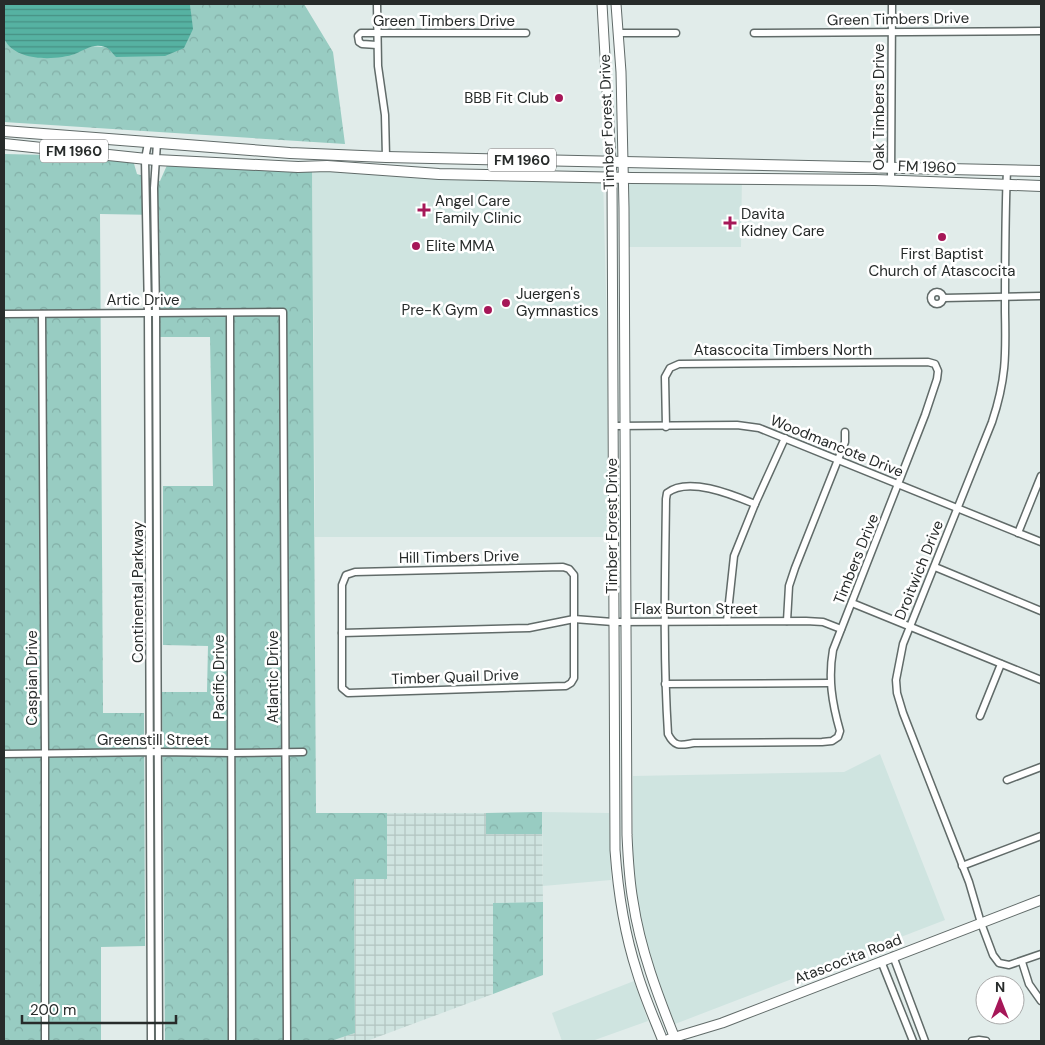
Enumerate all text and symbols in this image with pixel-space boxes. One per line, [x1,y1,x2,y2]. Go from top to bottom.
street label: Green Timbers Drive [827,8,969,30]
street label: Green Timbers Drive [373,11,515,31]
street label: Oak Timbers Drive [869,43,889,171]
street label: Timber Forest Drive [595,54,619,190]
place label: BBB Fit Club [464,88,549,108]
marker: BBB Fit Club [553,92,565,104]
road number: FM 1960 [40,140,108,162]
road number: FM 1960 [488,148,556,172]
street label: FM 1960 [897,156,957,178]
place label: Angel Care Family Clinic [435,191,522,228]
marker: Angel Care Family Clinic [417,203,431,217]
place label: Davita Kidney Care [741,204,825,241]
marker: Davita Kidney Care [723,216,737,230]
marker: First Baptist Church of Atascocita [936,231,948,243]
place label: Elite MMA [426,236,495,256]
marker: Elite MMA [410,240,422,252]
place label: First Baptist Church of Atascocita [868,244,1016,281]
place label: Juergen's Gymnastics [516,284,599,321]
street label: Artic Drive [106,290,180,310]
marker: Juergen's Gymnastics [500,297,512,309]
place label: Pre-K Gym [402,300,478,320]
marker: Pre-K Gym [482,304,494,316]
street label: Atascocita Timbers North [694,340,872,360]
street label: Woodmancote Drive [767,410,907,482]
street label: Timber Forest Drive [602,458,622,594]
street label: Timbers Drive [829,511,883,607]
street label: Droitwich Drive [890,517,948,623]
street label: Continental Parkway [128,520,148,663]
street label: Hill Timbers Drive [399,546,519,568]
street label: Flax Burton Street [634,599,758,619]
street label: Caspian Drive [22,630,42,726]
street label: Atlantic Drive [263,631,283,723]
street label: Pacific Drive [209,634,229,720]
street label: Timber Quail Drive [391,665,519,689]
street label: Greenstill Street [97,730,209,750]
street label: Atascocita Road [791,929,905,989]
north arrow [975,975,1025,1025]
text: N [995,978,1005,996]
scale bar [22,992,176,1024]
text: 200 m [30,1000,76,1020]

